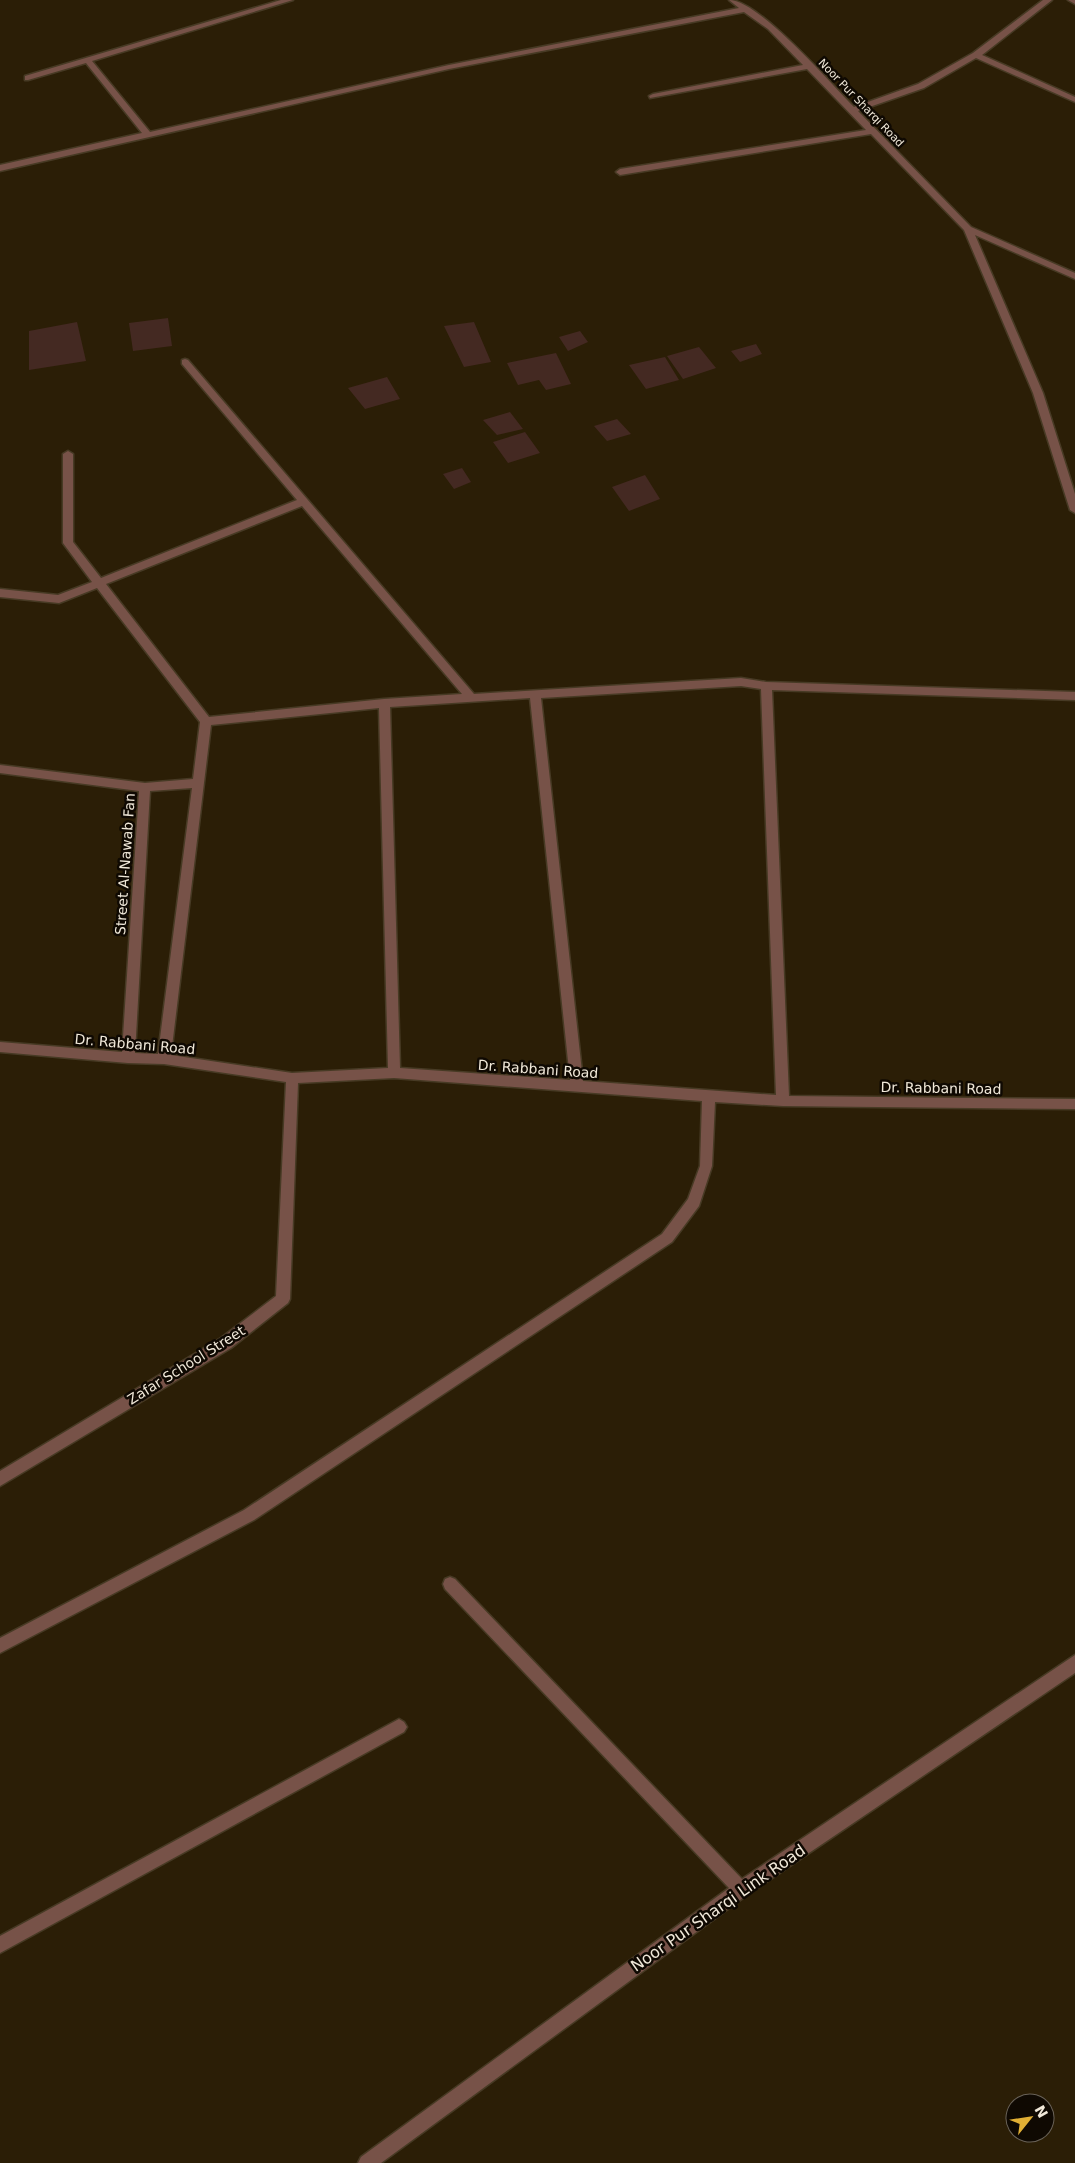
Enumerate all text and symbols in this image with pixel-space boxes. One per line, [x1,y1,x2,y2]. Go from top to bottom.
street label: Noor Pur Sharqi Road [816,56,906,150]
street label: Street Al-Nawab Fan [112,793,138,935]
street label: Dr. Rabbani Road [74,1031,196,1057]
street label: Dr. Rabbani Road [477,1057,599,1081]
street label: Dr. Rabbani Road [880,1079,1002,1097]
street label: Zafar School Street [124,1322,248,1408]
street label: Noor Pur Sharqi Link Road [627,1840,809,1976]
north arrow [1005,2093,1055,2143]
text: N [1031,2102,1051,2121]

